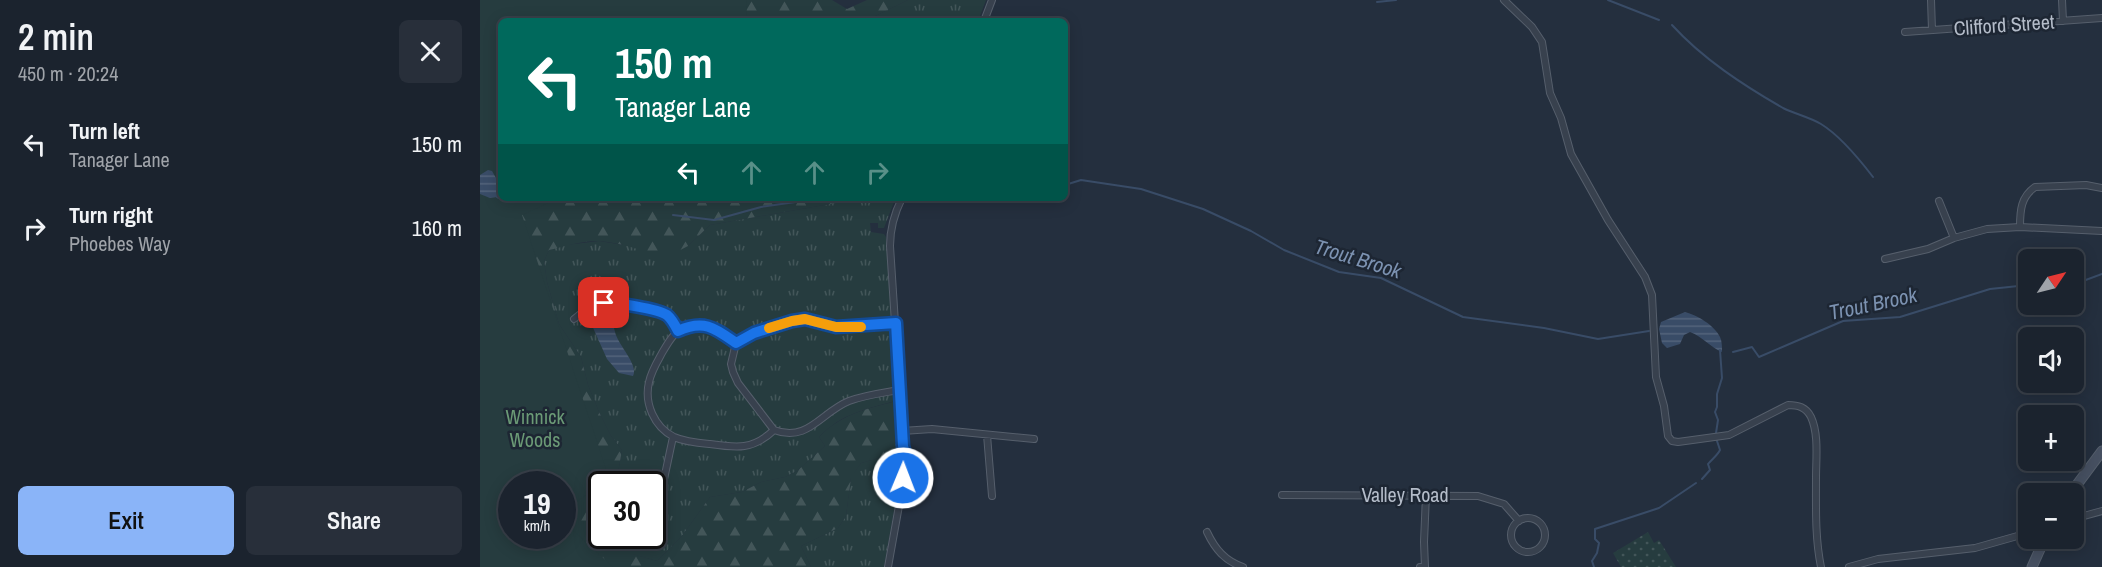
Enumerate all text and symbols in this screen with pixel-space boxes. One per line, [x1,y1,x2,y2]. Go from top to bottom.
street label: Clifford Street [1953,7,2056,41]
text: 2 min [18,13,94,61]
button: close [399,20,462,83]
text: 150 m [615,35,713,91]
icon: left [516,42,594,120]
text: 450 m · 20:24 [18,60,118,87]
text: Tanager Lane [615,89,751,125]
text: Turn left [69,116,140,146]
icon: left [18,128,51,161]
text: 150 m [412,129,462,159]
text: Tanager Lane [69,146,170,173]
icon: left [672,156,705,189]
icon: ahead [735,156,768,189]
icon: ahead [798,156,831,189]
icon: right [861,156,894,189]
text: Turn right [69,200,153,230]
icon: right [18,212,51,245]
text: 160 m [412,213,462,243]
text: Phoebes Way [69,230,171,257]
water label: Trout Brook [1311,232,1406,286]
north arrow [2018,249,2084,315]
map controls [2018,249,2084,549]
pin [578,277,629,328]
water label: Trout Brook [1826,280,1921,327]
icon: arrive [587,286,620,319]
button: sound [2018,327,2084,393]
park label: Winnick Woods [505,403,565,453]
button: + [2018,405,2084,471]
position arrow [871,446,935,510]
speed limit sign: 30 [588,471,666,549]
street label: Valley Road [1361,481,1449,508]
text: 19 [523,483,551,523]
button: − [2018,483,2084,549]
button: Exit [18,486,234,555]
button: Share [246,486,462,555]
text: km/h [524,515,550,536]

